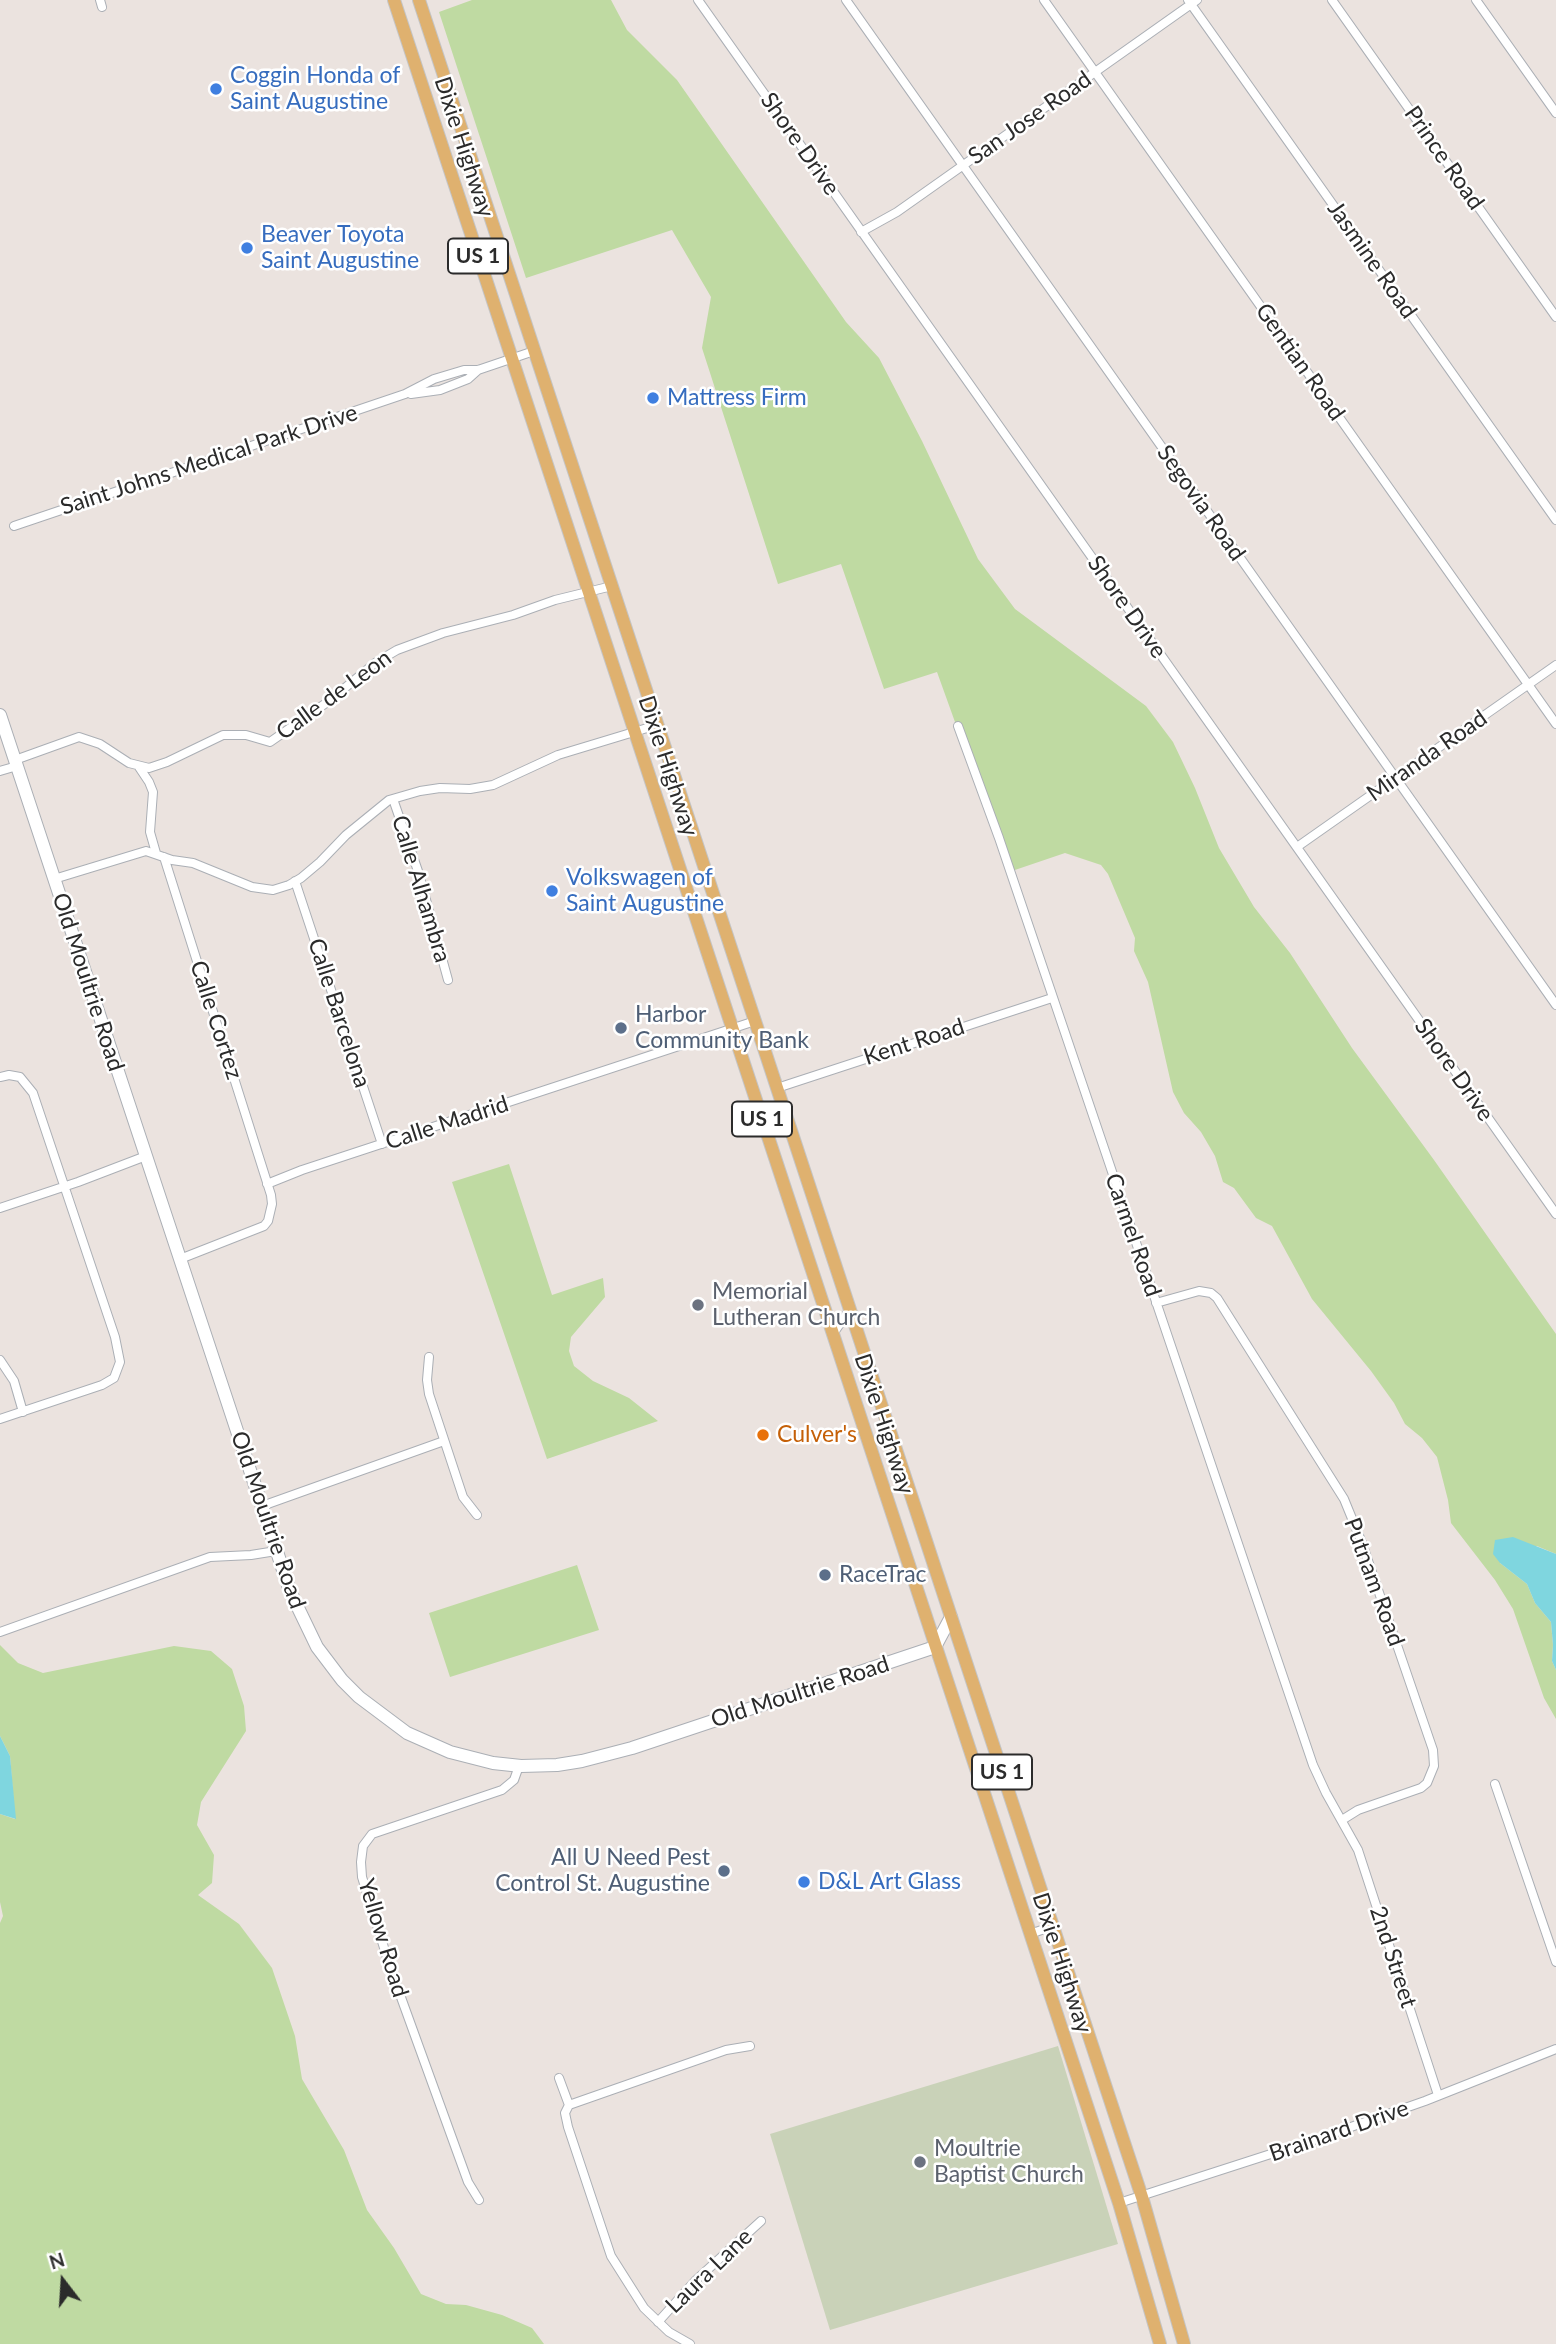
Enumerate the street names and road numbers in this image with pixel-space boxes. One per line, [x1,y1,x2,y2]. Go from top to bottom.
street label: San Jose Road [963,65,1097,171]
street label: Dixie Highway [428,73,500,221]
street label: Shore Drive [755,87,845,201]
street label: Prince Road [1398,101,1490,215]
street label: Jasmine Road [1321,196,1423,324]
road number: US 1 [448,238,508,274]
street label: Gentian Road [1249,298,1351,426]
street label: Saint Johns Medical Park Drive [57,399,361,521]
street label: Segovia Road [1151,440,1251,566]
street label: Shore Drive [1082,550,1172,664]
street label: Calle de Leon [271,644,397,746]
street label: Dixie Highway [632,692,704,840]
street label: Miranda Road [1362,704,1492,808]
street label: Calle Alhambra [386,812,456,966]
street label: Old Moultrie Road [46,889,130,1075]
street label: Calle Barcelona [302,935,376,1091]
street label: Calle Cortez [184,957,248,1083]
street label: Kent Road [860,1013,968,1071]
street label: Shore Drive [1409,1013,1499,1127]
street label: Calle Madrid [382,1090,512,1156]
road number: US 1 [732,1102,792,1136]
street label: Carmel Road [1099,1170,1167,1300]
street label: Dixie Highway [848,1350,920,1498]
street label: Old Moultrie Road [225,1428,311,1612]
street label: Putnam Road [1338,1514,1410,1650]
street label: Old Moultrie Road [707,1650,893,1734]
road number: US 1 [972,1754,1032,1790]
street label: Yellow Road [352,1875,414,2001]
street label: Dixie Highway [1026,1889,1098,2037]
street label: 2nd Street [1364,1903,1422,2011]
street label: Brainard Drive [1266,2094,1412,2168]
street label: Laura Lane [660,2223,758,2319]

